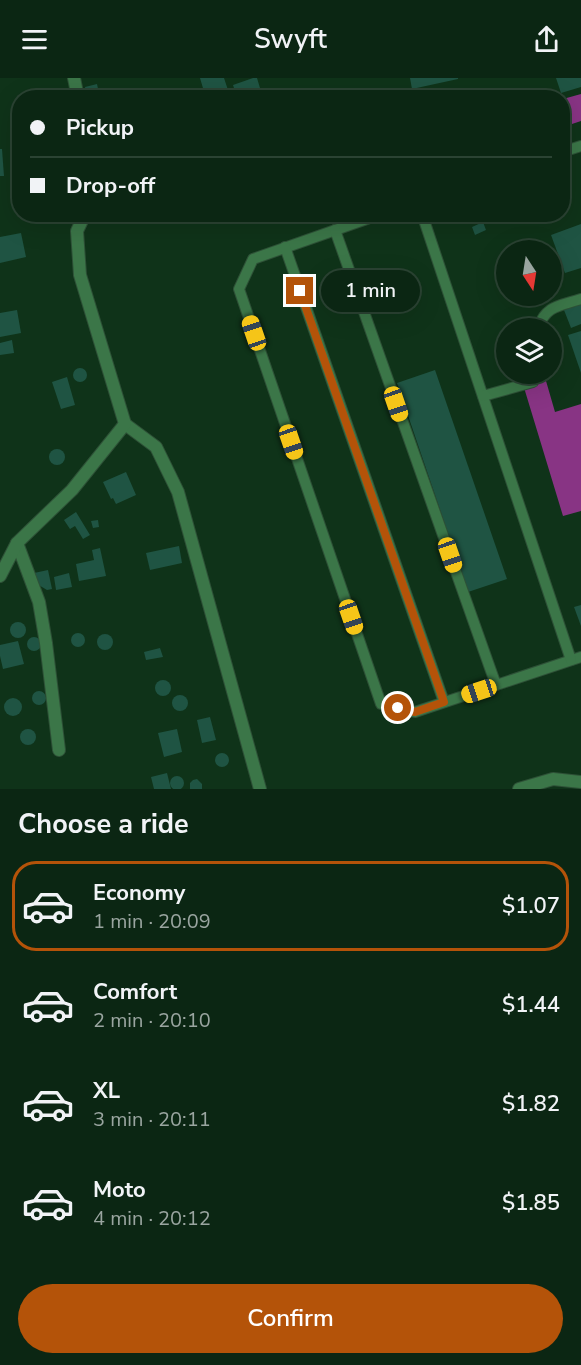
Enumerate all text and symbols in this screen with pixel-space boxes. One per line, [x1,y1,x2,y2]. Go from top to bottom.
text: Swyft [254,21,327,58]
icon: menu [18,23,51,56]
icon: share [530,23,563,56]
text: Pickup [66,113,134,143]
text: Drop-off [66,171,155,201]
north arrow [496,240,562,306]
map controls [496,240,562,384]
callout: 1 min [321,270,420,312]
route end [286,277,313,304]
text: 1 min [345,277,396,304]
car [240,313,268,353]
button: layers [496,318,562,384]
car [382,384,410,424]
car [277,422,305,462]
car [436,535,464,575]
car [337,597,365,637]
car [459,677,499,705]
route start [384,694,411,721]
text: Choose a ride [18,806,189,843]
text: Economy [93,878,185,908]
icon: car [21,879,75,933]
text: $1.07 [502,891,560,921]
text: 1 min · 20:09 [93,908,211,935]
text: Comfort [93,977,177,1007]
icon: car [21,978,75,1032]
text: $1.44 [502,990,560,1020]
text: 2 min · 20:10 [93,1007,211,1034]
text: XL [93,1076,120,1106]
icon: car [21,1077,75,1131]
text: $1.82 [502,1089,560,1119]
text: 3 min · 20:11 [93,1106,211,1133]
text: Moto [93,1175,146,1205]
icon: car [21,1176,75,1230]
text: $1.85 [502,1188,560,1218]
text: 4 min · 20:12 [93,1205,211,1232]
button: Confirm [18,1284,563,1353]

